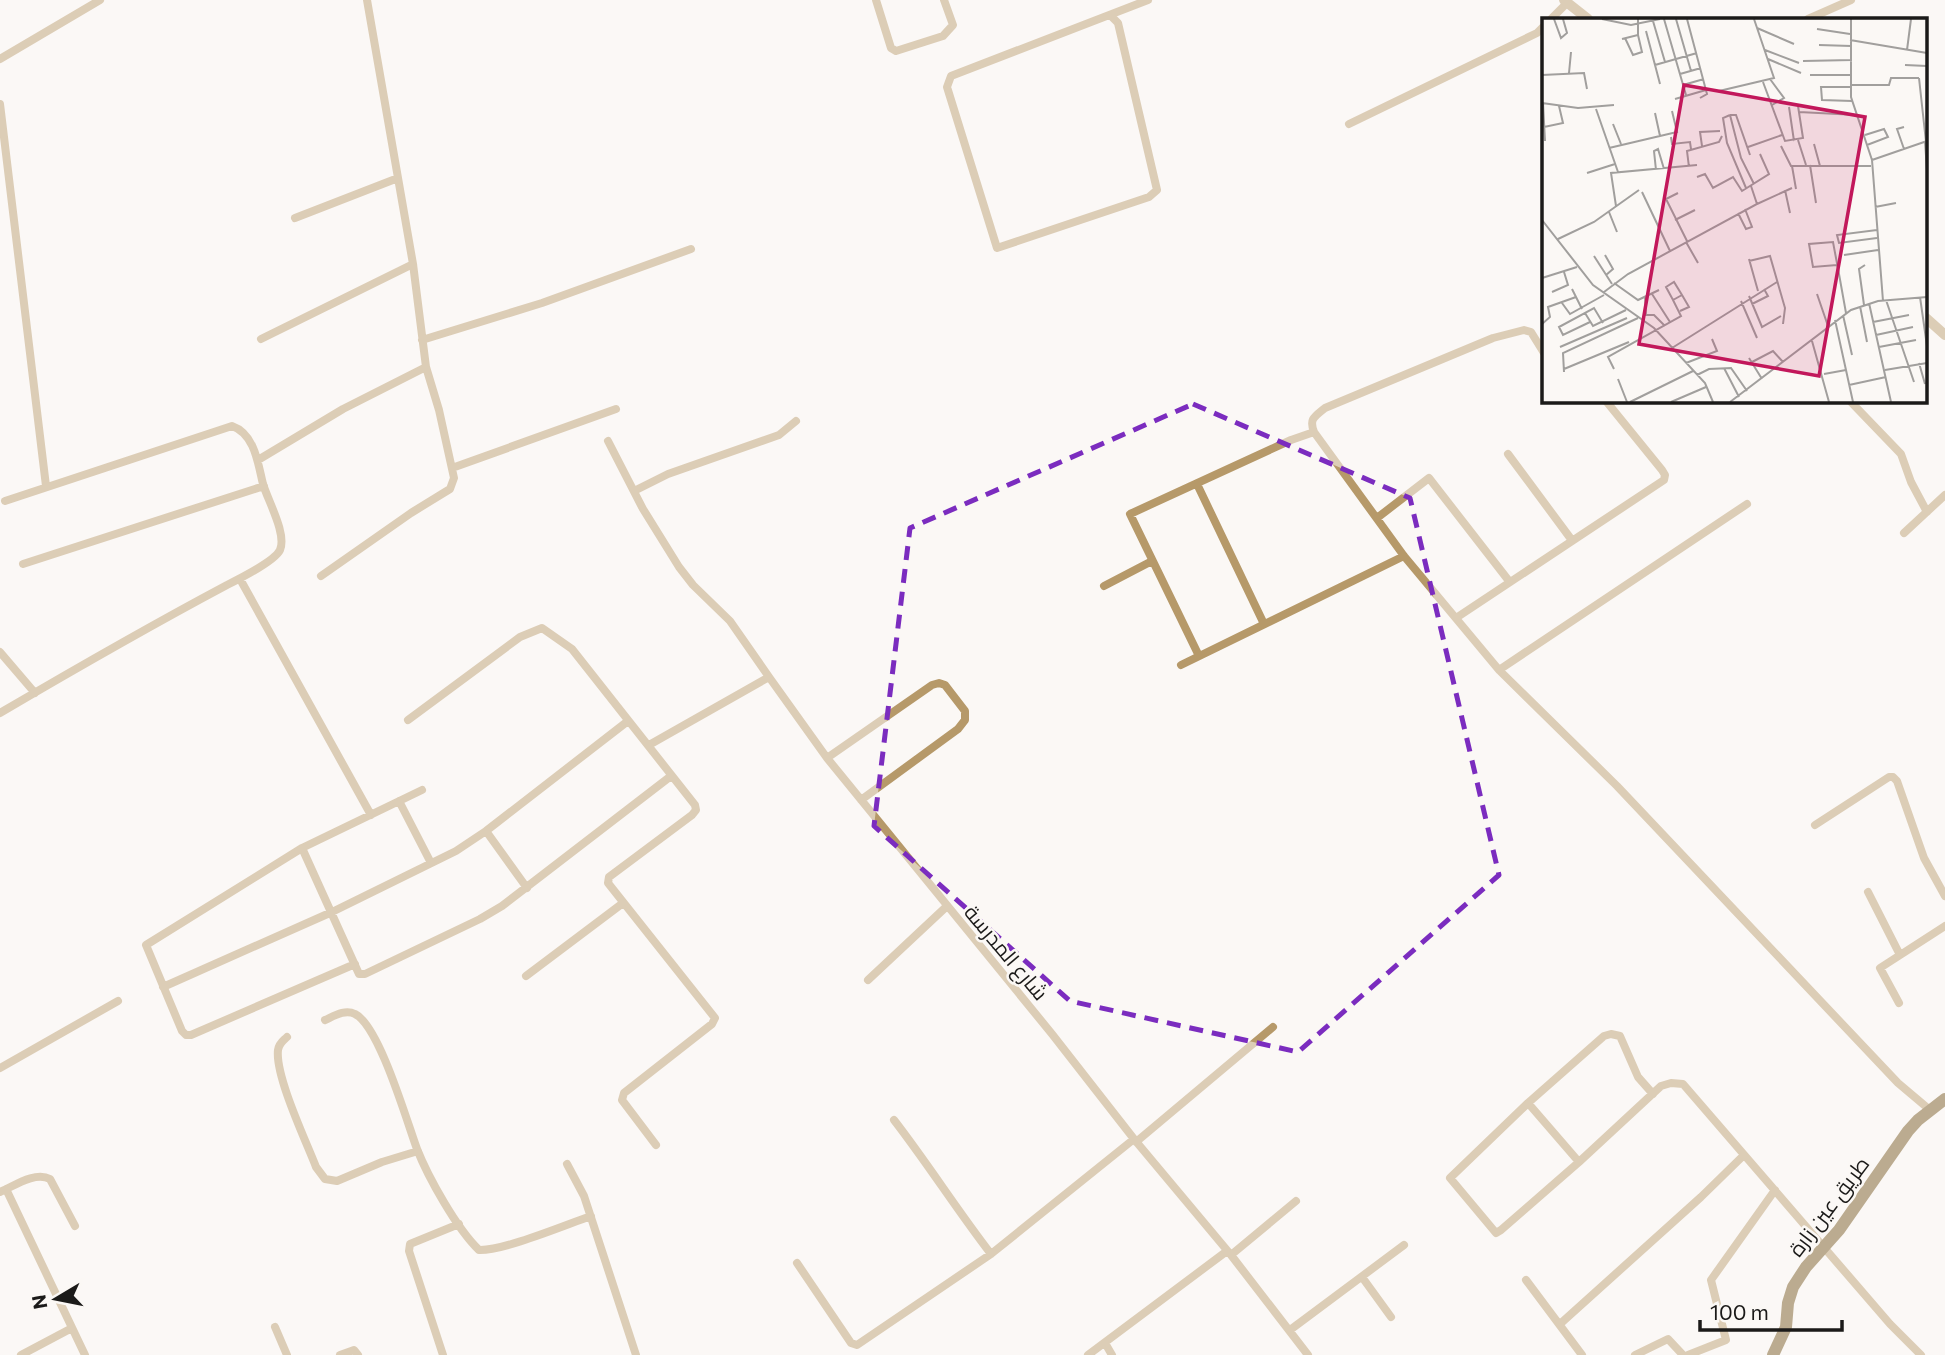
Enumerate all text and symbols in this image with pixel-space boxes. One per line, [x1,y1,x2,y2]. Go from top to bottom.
inset map [1542,18,1927,402]
street label: شارع المدرسة [958,899,1054,1007]
street label: طريق عين زارة [1782,1151,1875,1262]
north arrow [21,1264,91,1334]
scale bar [1700,1288,1842,1332]
text: N [26,1293,51,1311]
text: 100 m [1710,1299,1769,1324]

